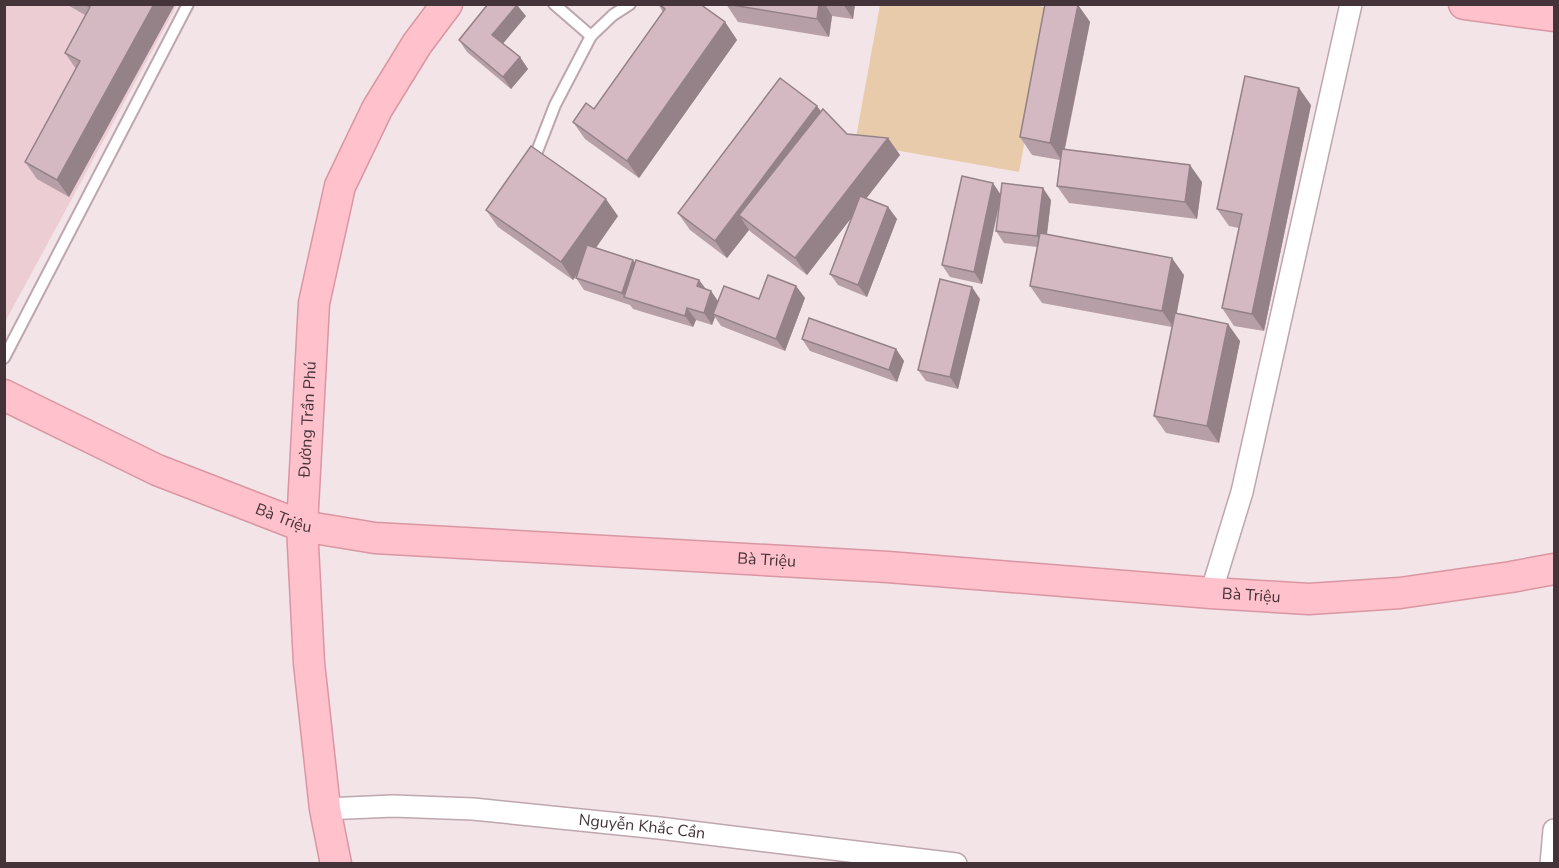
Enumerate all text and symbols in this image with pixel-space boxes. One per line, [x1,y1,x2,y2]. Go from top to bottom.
street label: Đường Trần Phú [294,361,322,479]
street label: Bà Triệu [252,498,313,538]
street label: Bà Triệu [737,547,797,573]
street label: Bà Triệu [1221,583,1281,608]
street label: Nguyễn Khắc Cần [578,809,707,845]

